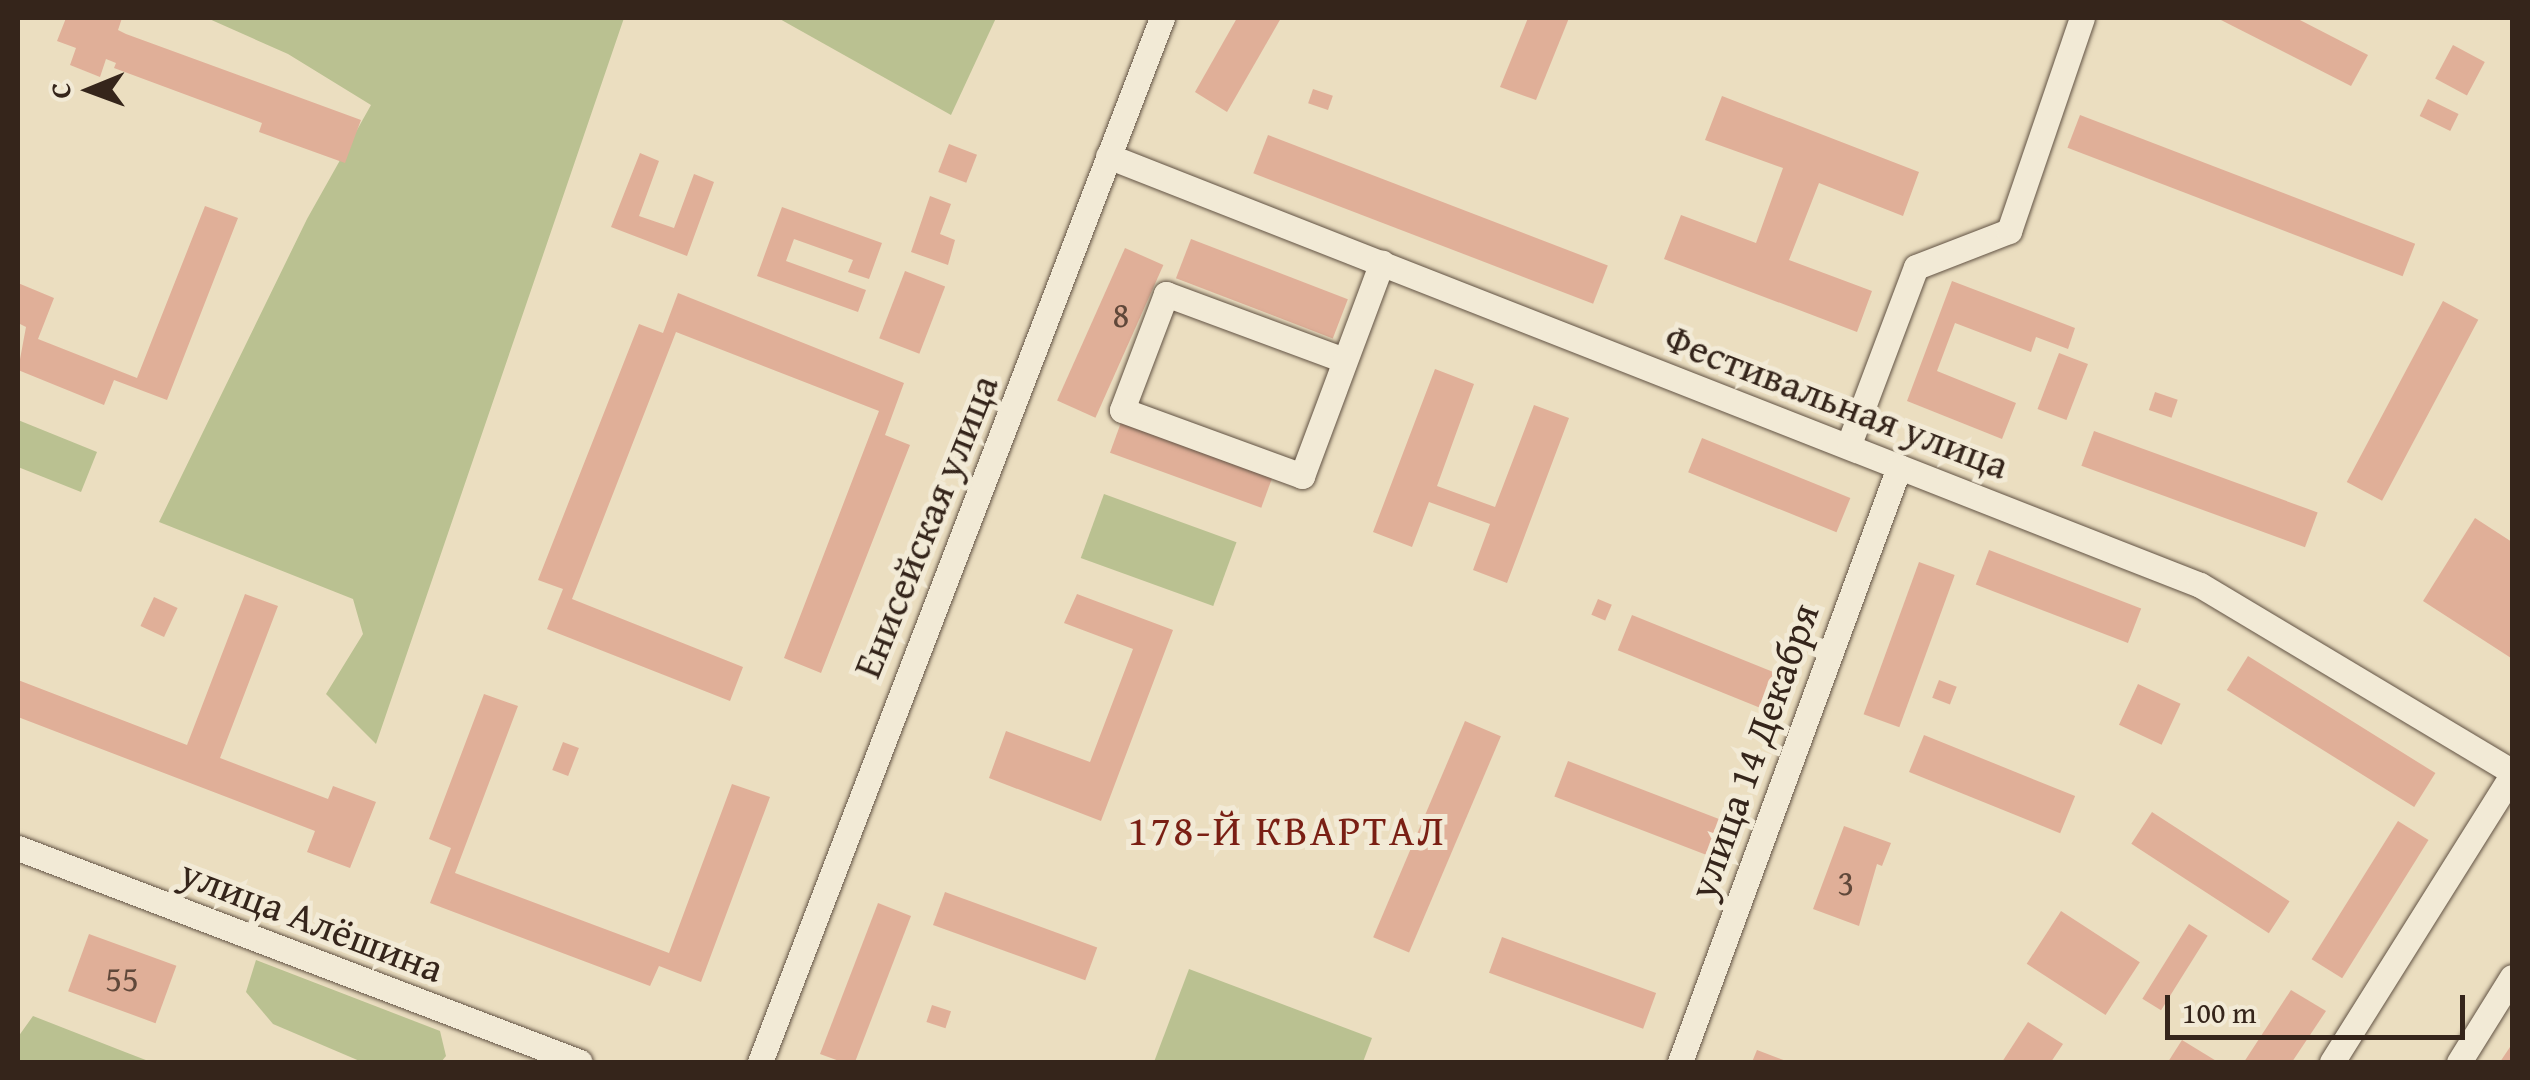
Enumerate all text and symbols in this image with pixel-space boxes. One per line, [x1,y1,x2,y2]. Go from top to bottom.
north arrow [40,40,140,140]
text: С [39,82,80,99]
house number: 8 [1113,294,1129,336]
street label: Фестивальная улица [1658,313,2016,489]
street label: Енисейская улица [842,368,1008,684]
street label: улица 14 Декабря [1677,597,1829,905]
district label: 178-Й КВАРТАЛ [1128,805,1446,855]
street label: улица Алёшина [174,848,450,992]
house number: 3 [1838,862,1854,904]
house number: 55 [105,958,139,1000]
scale bar [2170,975,2470,1037]
text: 100 m [2182,990,2256,1034]

